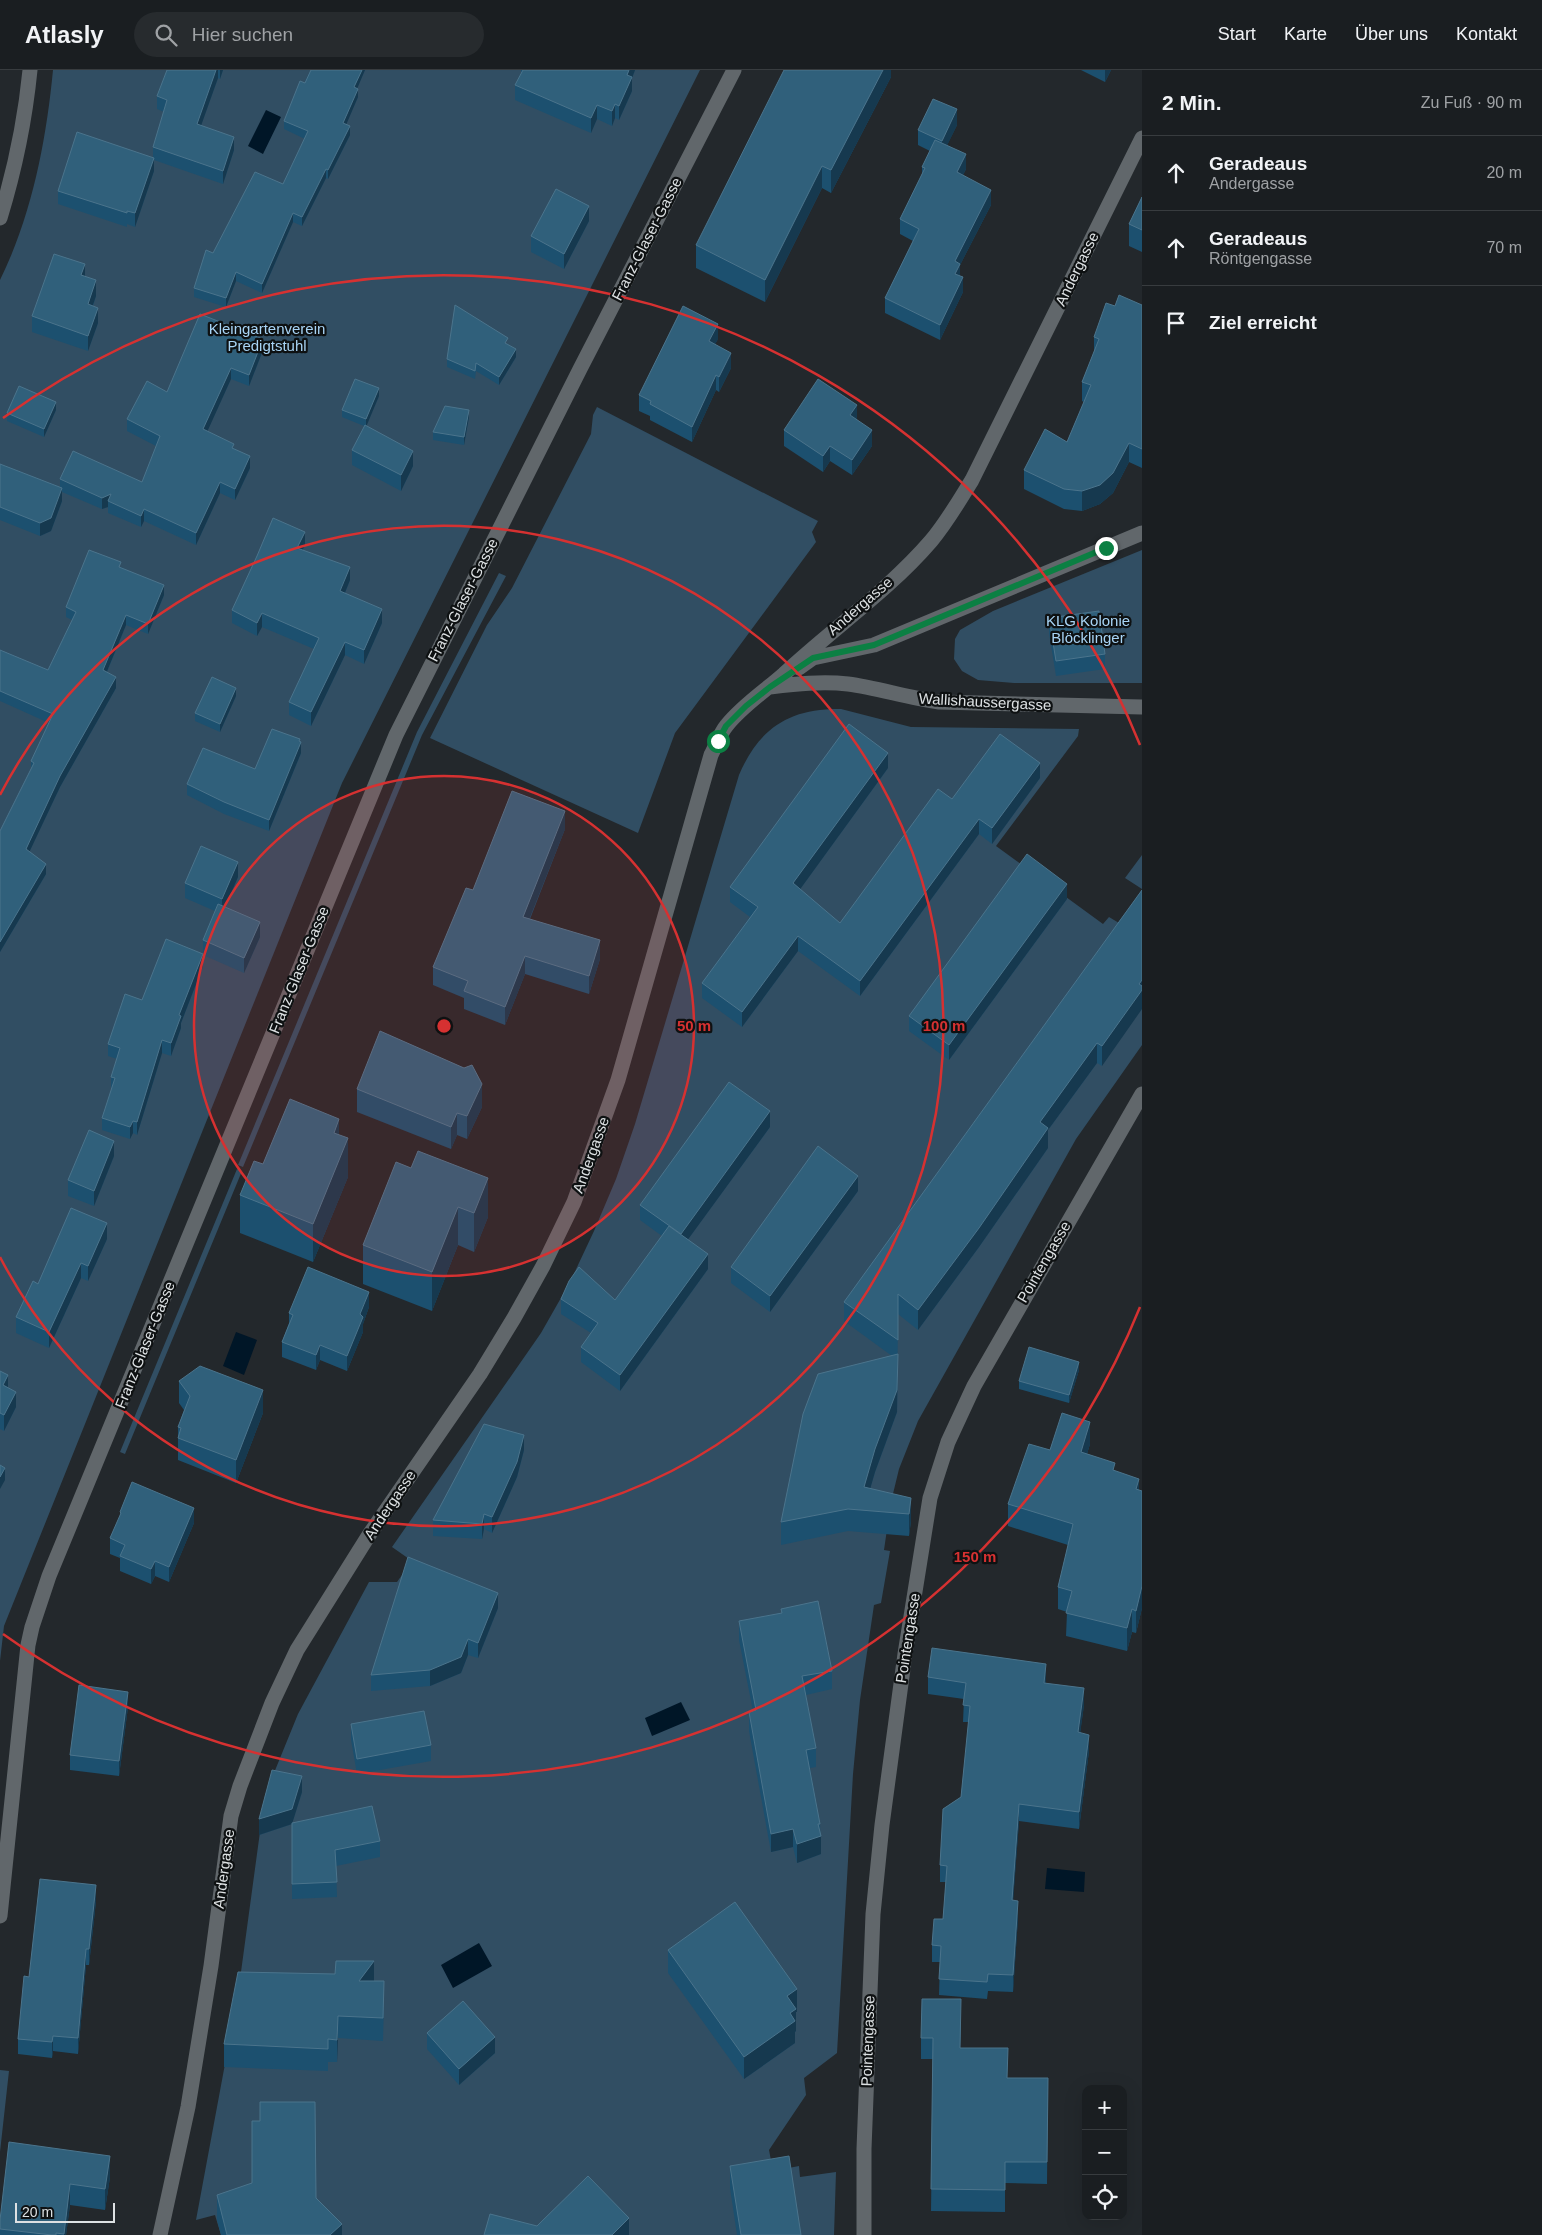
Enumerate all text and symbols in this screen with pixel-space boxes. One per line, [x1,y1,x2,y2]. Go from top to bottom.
search box [134,12,484,57]
text: Atlasly [25,21,104,48]
icon: search [152,21,180,49]
text: Hier suchen [192,24,293,45]
text: Start [1218,24,1256,44]
text: Karte [1284,24,1327,44]
text: Über uns [1355,24,1428,44]
text: Kontakt [1456,24,1517,44]
text: 2 Min. [1162,91,1222,114]
text: Zu Fuß · 90 m [1421,94,1522,111]
text: Geradeaus [1209,153,1307,174]
icon: ahead [1162,159,1190,187]
text: 20 m [1486,164,1522,181]
street label: Franz-Glaser-Gasse [608,174,685,303]
text: Andergasse [1209,175,1294,192]
text: Geradeaus [1209,228,1307,249]
street label: Andergasse [1051,229,1102,308]
icon: ahead [1162,234,1190,262]
text: 70 m [1486,239,1522,256]
text: Röntgengasse [1209,250,1312,267]
icon: arrive [1162,309,1190,337]
text: Ziel erreicht [1209,312,1317,333]
park label: Kleingartenverein Predigtstuhl [209,320,325,354]
street label: Franz-Glaser-Gasse [424,535,501,664]
route end [1095,537,1118,560]
street label: Andergasse [824,573,895,638]
park label: KLG Kolonie Blöcklinger [1046,612,1130,646]
street label: Wallishaussergasse [918,690,1052,713]
route start [707,730,730,753]
street label: Franz-Glaser-Gasse [265,904,332,1036]
centre of rings [435,1017,453,1035]
text: 50 m [677,1017,711,1034]
text: 100 m [923,1017,965,1034]
street label: Andergasse [569,1114,612,1195]
street label: Pointengasse [1013,1218,1074,1305]
street label: Franz-Glaser-Gasse [111,1279,178,1411]
street label: Andergasse [360,1467,419,1543]
text: 150 m [954,1548,996,1565]
street label: Pointengasse [892,1592,923,1684]
street label: Andergasse [210,1828,237,1910]
street label: Pointengasse [857,1995,878,2087]
map controls [1082,2085,1127,2220]
button: + [1082,2085,1127,2130]
button: − [1082,2130,1127,2175]
button: locate [1082,2175,1127,2220]
scale bar [15,2200,115,2223]
text: 20 m [22,2204,53,2220]

